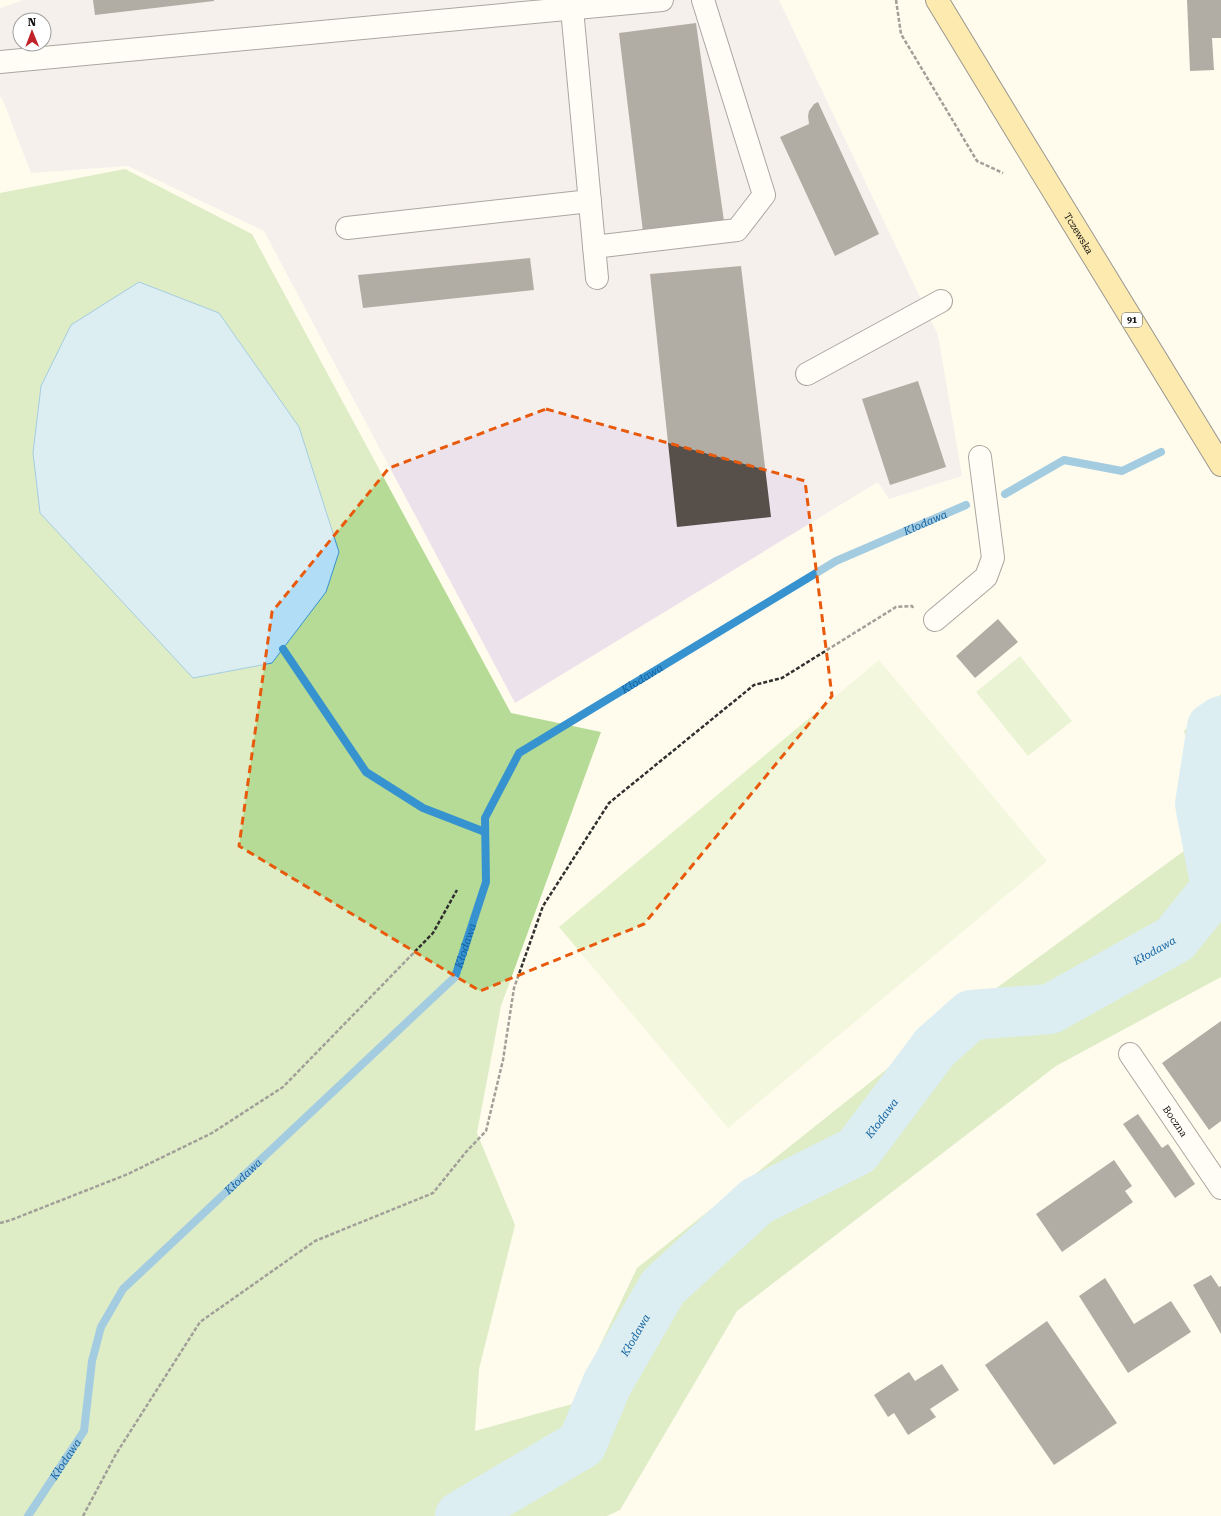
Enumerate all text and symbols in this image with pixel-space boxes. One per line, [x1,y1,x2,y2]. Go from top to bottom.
north arrow [12,12,52,52]
text: N [27,16,37,29]
street label: Tczewska [1062,211,1096,256]
road number: 91 [1122,313,1142,327]
water label: Kłodawa [900,507,950,538]
water label: Kłodawa [618,661,666,697]
water label: Kłodawa [452,921,479,971]
water label: Kłodawa [1130,933,1178,968]
water label: Kłodawa [862,1095,901,1141]
street label: Boczna [1161,1103,1190,1139]
water label: Kłodawa [221,1155,265,1198]
water label: Kłodawa [617,1311,653,1359]
water label: Kłodawa [47,1436,84,1483]

